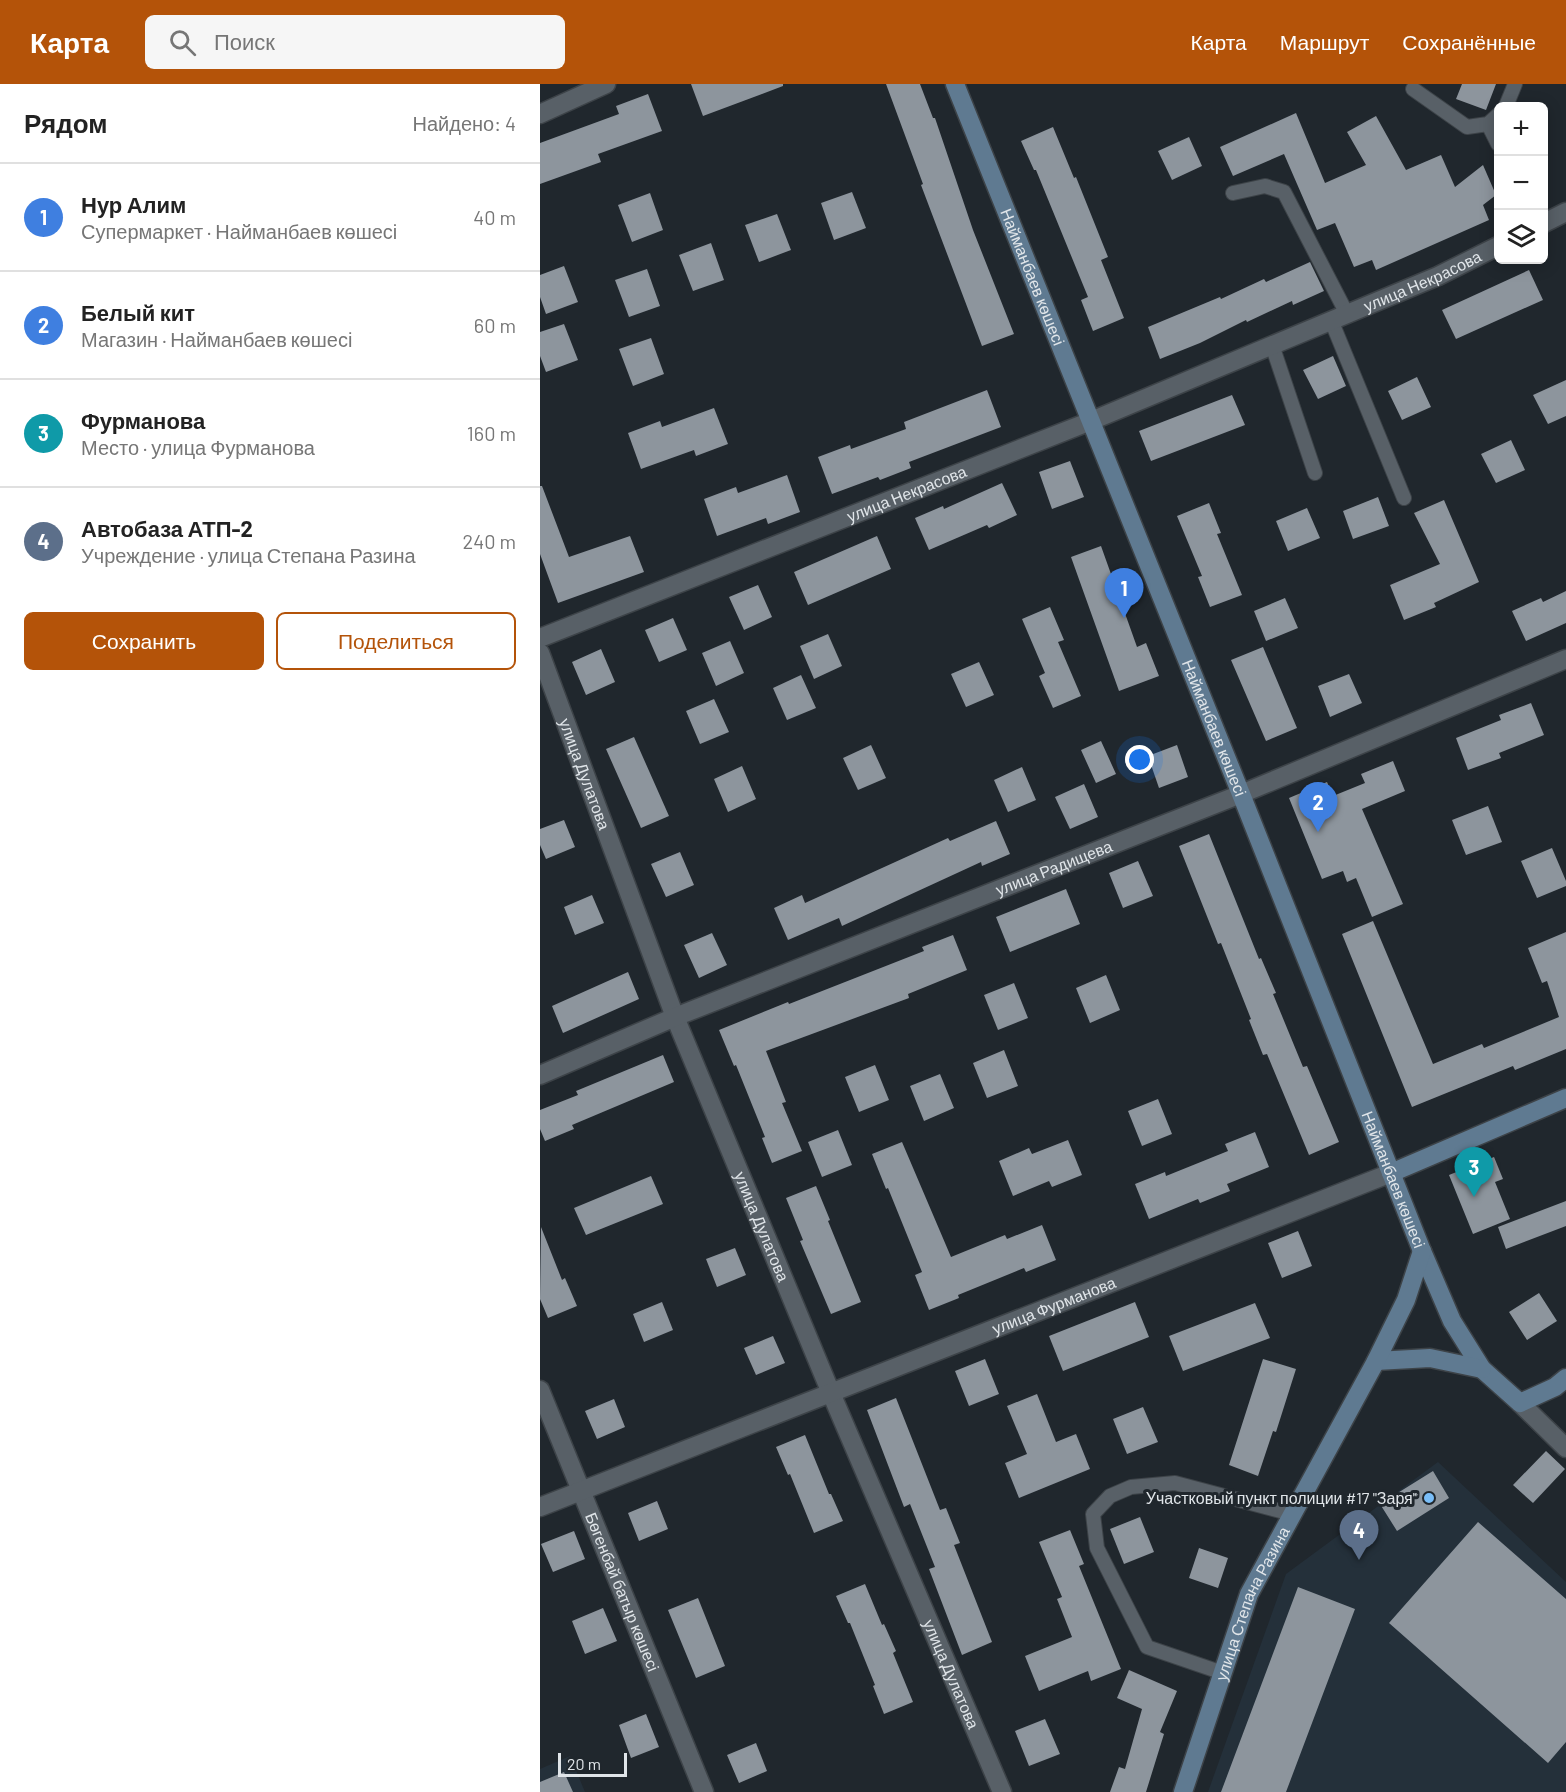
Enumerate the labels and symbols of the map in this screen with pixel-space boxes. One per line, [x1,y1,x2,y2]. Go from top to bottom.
street label: Найманбаев көшесі [997,206,1069,348]
street label: улица Некрасова [1361,246,1484,315]
street label: улица Некрасова [844,461,969,525]
pin: 1 [1104,568,1144,618]
street label: Найманбаев көшесі [1179,656,1251,799]
street label: улица Дулатова [556,716,615,832]
your location [1125,745,1154,774]
pin: 2 [1298,782,1338,832]
street label: улица Радищева [993,836,1115,899]
street label: Найманбаев көшесі [1358,1108,1430,1250]
pin: 3 [1454,1148,1494,1197]
street label: улица Дулатова [731,1168,794,1284]
street label: улица Фурманова [989,1272,1118,1338]
place label: Участковый пункт полиции #17 "Заря" [1146,1488,1417,1507]
marker: Участковый пункт полиции #17 "Заря" [1422,1491,1436,1505]
street label: Бөгенбай батыр көшесі [582,1509,664,1674]
pin: 4 [1340,1510,1378,1560]
street label: улица Степана Разина [1211,1523,1293,1683]
street label: улица Дулатова [920,1616,984,1731]
scale bar [558,1750,627,1778]

